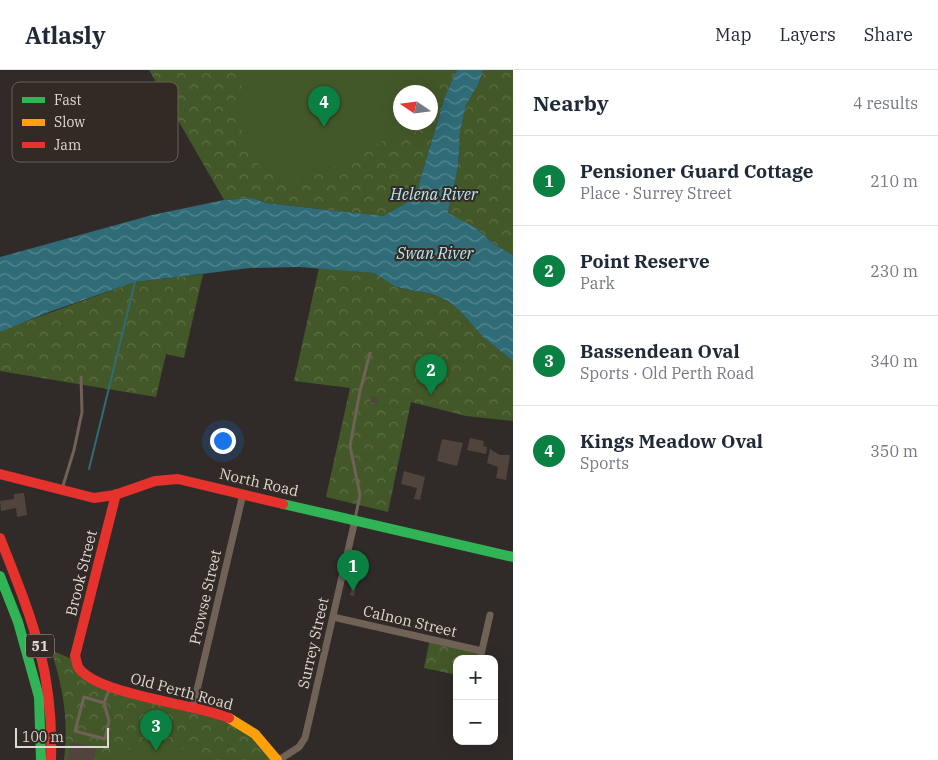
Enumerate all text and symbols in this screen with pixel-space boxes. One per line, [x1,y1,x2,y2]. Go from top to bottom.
text: Atlasly [25,19,106,51]
text: Map [715,23,752,46]
text: Layers [780,23,836,46]
text: Share [864,23,913,46]
legend [12,82,178,162]
north arrow [393,85,438,130]
pin: 4 [308,86,340,127]
text: Nearby [533,89,609,117]
text: Fast [54,91,82,109]
text: 4 results [853,93,918,113]
text: Slow [54,113,85,131]
text: Jam [54,136,81,154]
text: Pensioner Guard Cottage [580,159,813,183]
text: 1 [544,171,554,191]
text: 210 m [870,171,918,191]
text: Place · Surrey Street [580,183,732,203]
water label: Helena River [389,184,479,204]
water label: Swan River [395,243,475,263]
text: Point Reserve [580,249,710,273]
text: 2 [544,261,554,281]
text: 230 m [870,261,918,281]
text: Park [580,273,615,293]
text: Bassendean Oval [580,339,740,363]
text: 3 [544,351,554,371]
text: 340 m [870,351,918,371]
pin: 2 [415,354,447,395]
text: Sports · Old Perth Road [580,363,754,383]
your location [210,428,236,454]
text: Kings Meadow Oval [580,429,763,453]
text: 4 [544,441,554,461]
text: 350 m [870,441,918,461]
text: Sports [580,453,629,473]
street label: North Road [218,464,300,500]
street label: Brook Street [61,528,101,618]
street label: Prowse Street [185,548,225,646]
pin: 1 [337,550,369,591]
street label: Surrey Street [293,596,333,690]
street label: Calnon Street [361,601,459,641]
road number: 51 [26,634,54,658]
map controls [453,655,498,745]
button: + [453,655,498,700]
street label: Old Perth Road [129,668,235,714]
button: − [453,700,498,745]
pin: 3 [140,710,172,751]
scale bar [15,725,109,748]
text: 100 m [22,728,64,746]

